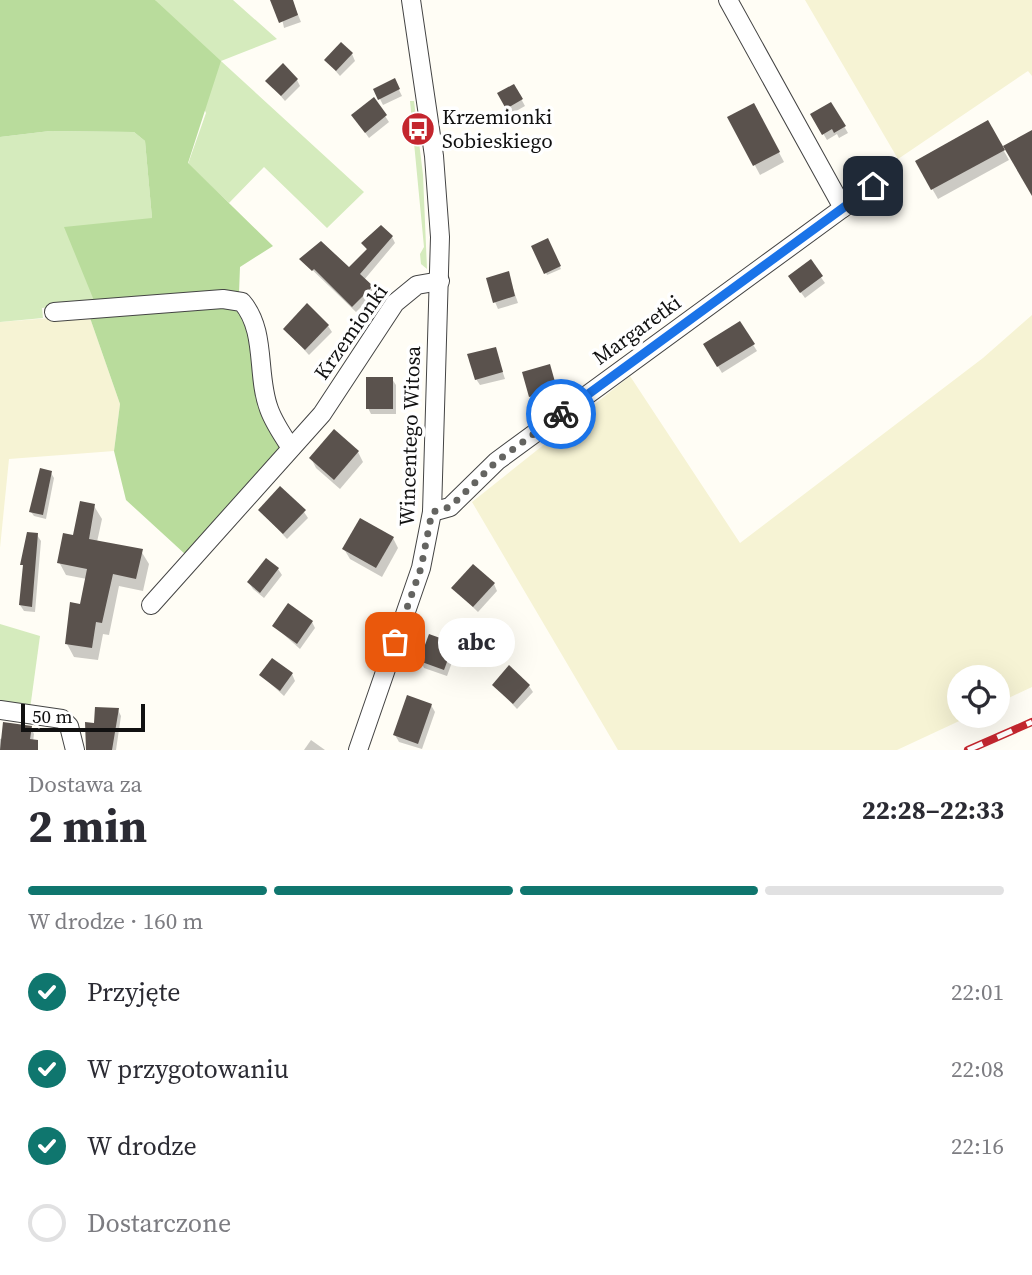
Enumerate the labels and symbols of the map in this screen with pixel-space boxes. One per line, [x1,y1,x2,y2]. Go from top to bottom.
place label: Krzemionki Sobieskiego [442,102,553,155]
bus stop icon: Krzemionki Sobieskiego [399,110,437,148]
pin [843,156,903,216]
street label: Krzemionki [307,278,394,385]
street label: Margaretki [587,288,687,372]
street label: Wincentego Witosa [392,345,427,527]
courier [526,379,596,449]
pin [365,612,425,672]
callout: abc [437,618,514,666]
scale bar [21,701,145,733]

